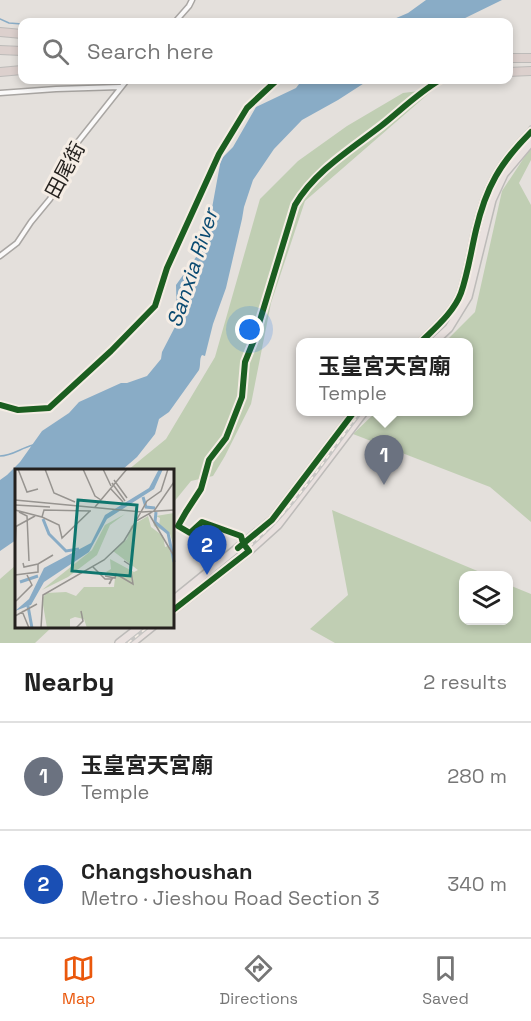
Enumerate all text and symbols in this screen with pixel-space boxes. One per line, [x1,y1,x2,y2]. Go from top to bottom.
search box [18,18,513,84]
icon: search [39,35,72,68]
text: Search here [87,37,214,65]
street label: 田尾街 [39,137,91,203]
water label: Sanxia River [160,204,224,330]
your location [235,315,264,344]
popup [296,338,473,416]
text: 玉皇宮天宮廟 [318,352,451,380]
text: Temple [318,380,387,406]
pin: 1 [364,436,404,485]
inset map [15,469,174,628]
pin: 2 [188,526,226,575]
map controls [459,571,513,625]
button: layers [459,571,513,625]
text: Nearby [24,665,114,699]
text: 2 results [423,669,507,695]
text: 玉皇宮天宮廟 [81,751,213,779]
text: 1 [39,763,48,789]
text: 280 m [447,763,507,789]
text: Temple [81,779,149,805]
text: Changshoushan [81,857,252,885]
text: 2 [38,871,49,897]
text: 340 m [447,871,507,897]
text: Metro · Jieshou Road Section 3 [81,885,380,911]
tab: Map [62,952,95,1009]
tab: Directions [220,952,298,1009]
tab: Saved [422,952,469,1009]

